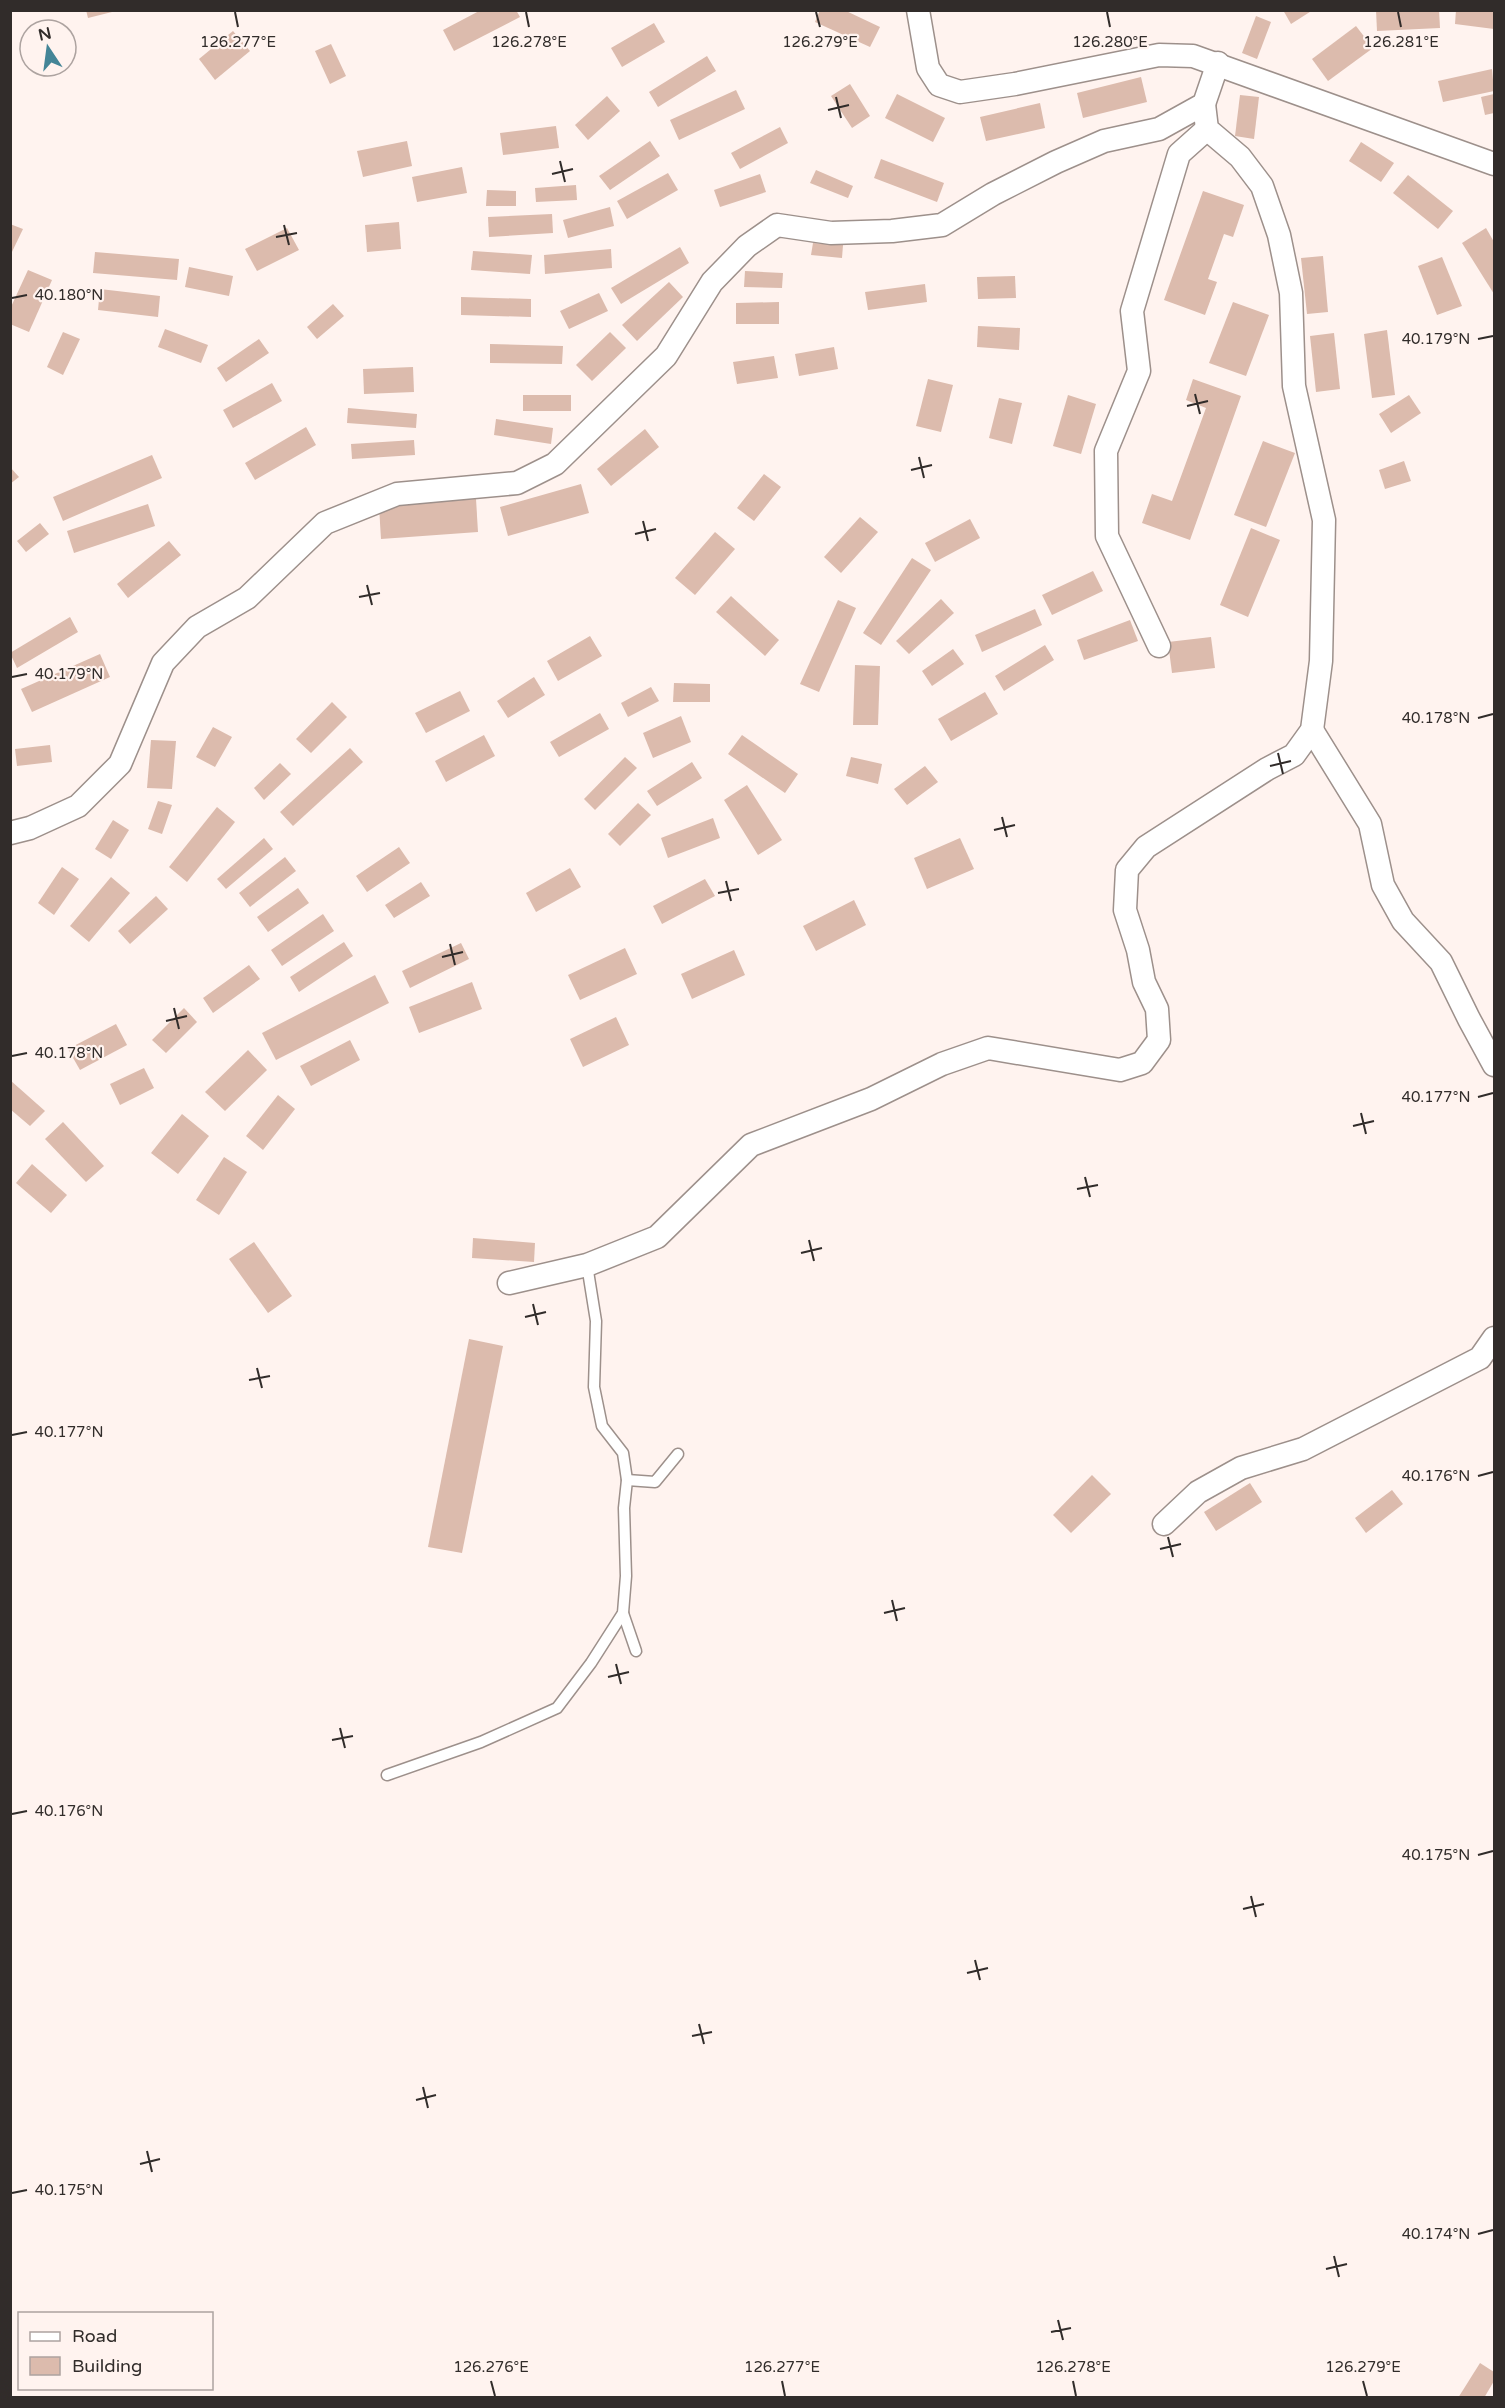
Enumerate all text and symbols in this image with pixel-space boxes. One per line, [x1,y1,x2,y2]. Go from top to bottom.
north arrow [18,18,78,78]
text: N [36,23,53,46]
text: 126.277°E [200,33,276,51]
text: 126.278°E [491,33,567,51]
text: 126.279°E [782,33,858,51]
text: 126.280°E [1072,33,1148,51]
text: 126.281°E [1363,33,1439,51]
text: 40.180°N [35,286,103,304]
text: 40.179°N [1402,330,1470,348]
text: 40.179°N [35,665,103,683]
text: 40.178°N [1402,709,1470,727]
text: 40.178°N [35,1044,103,1062]
text: 40.177°N [1401,1088,1471,1106]
text: 40.177°N [34,1423,104,1441]
text: 40.176°N [1402,1467,1470,1485]
text: 40.176°N [35,1802,103,1820]
text: 40.175°N [1402,1846,1470,1864]
text: 40.175°N [35,2181,103,2199]
text: 40.174°N [1402,2225,1470,2243]
legend [18,2312,213,2390]
text: Road [72,2325,117,2347]
text: Building [72,2355,142,2377]
text: 126.276°E [453,2358,529,2376]
text: 126.277°E [744,2358,820,2376]
text: 126.278°E [1035,2358,1111,2376]
text: 126.279°E [1325,2358,1401,2376]

